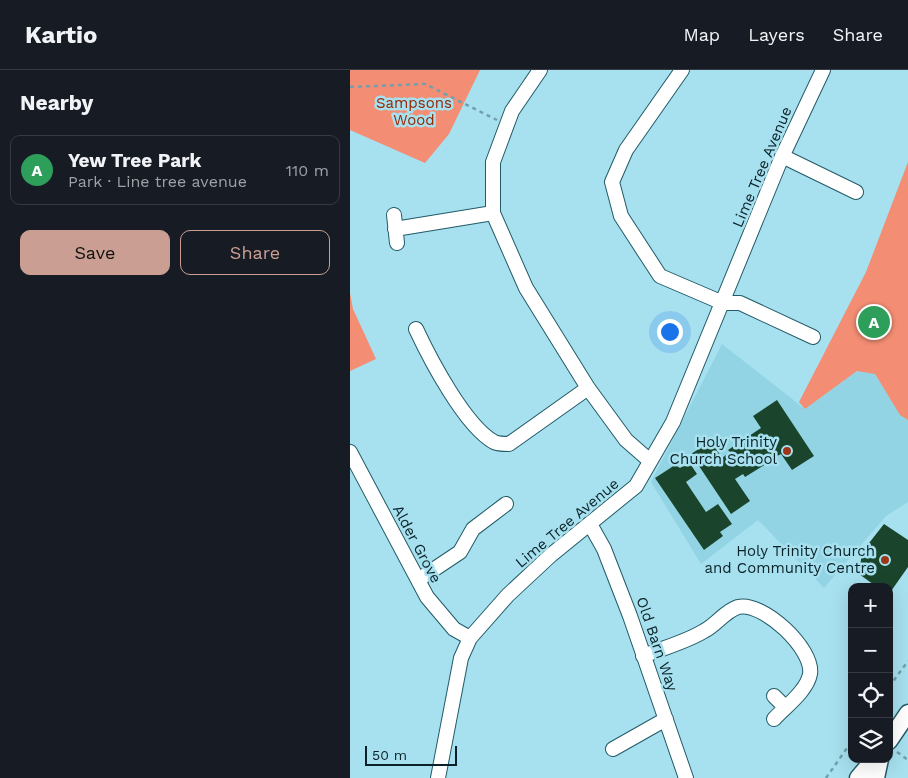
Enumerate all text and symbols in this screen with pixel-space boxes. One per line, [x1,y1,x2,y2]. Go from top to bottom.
text: Kartio [25,21,97,49]
text: Map [683,24,720,45]
text: Layers [748,24,805,45]
text: Share [833,24,883,45]
text: Nearby [20,90,93,115]
park label: Sampsons Wood [376,94,452,129]
street label: Lime Tree Avenue [728,104,796,230]
text: Yew Tree Park [68,149,201,172]
text: A [32,161,42,180]
text: 110 m [286,161,329,180]
text: Park · Line tree avenue [68,172,247,191]
button: Save [20,230,170,275]
button: Share [180,230,330,275]
pin: A [858,303,890,341]
your location [657,319,683,345]
place label: Holy Trinity Church School [670,433,777,468]
marker: Holy Trinity Church School [781,445,793,457]
street label: Lime Tree Avenue [512,475,622,571]
street label: Alder Grove [389,502,445,586]
place label: Holy Trinity Church and Community Centre [705,542,875,577]
marker: Holy Trinity Church and Community Centre [879,554,891,566]
map controls [848,583,893,763]
button: + [848,583,893,628]
street label: Old Barn Way [632,595,682,694]
button: − [848,628,893,673]
button: locate [848,673,893,718]
button: layers [848,718,893,763]
scale bar [365,743,458,766]
text: 50 m [372,747,407,763]

